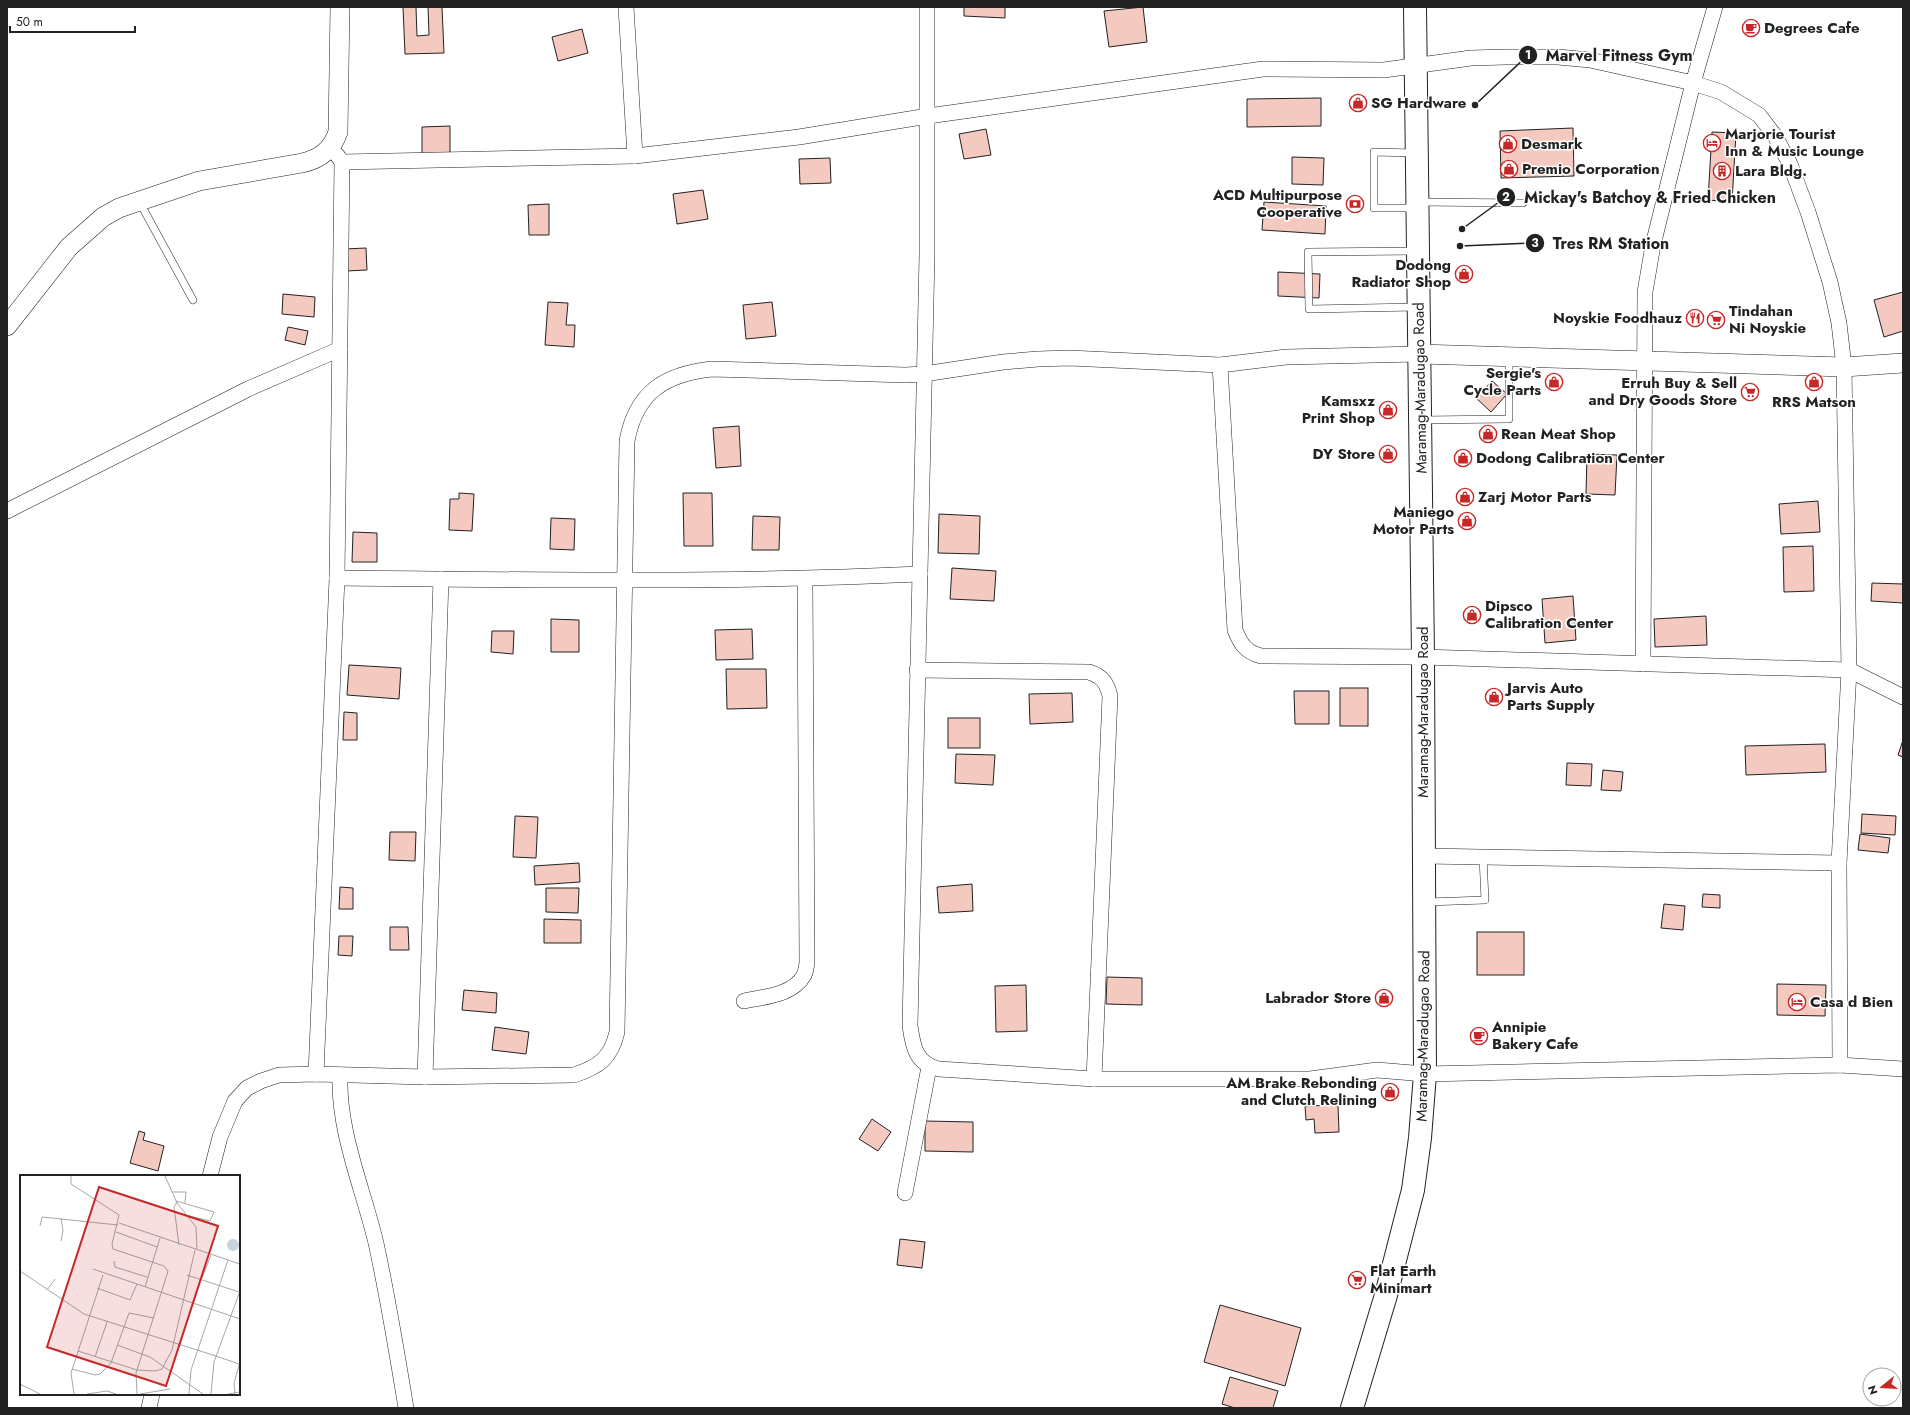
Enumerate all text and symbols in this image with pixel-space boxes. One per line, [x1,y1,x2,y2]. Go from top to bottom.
scale bar [10,8,135,34]
text: 50 m [16,13,43,31]
place label: Degrees Cafe [1764,17,1860,39]
cafe icon: Degrees Cafe [1741,18,1761,38]
callout: Marvel Fitness Gym [1518,41,1701,69]
text: Marvel Fitness Gym [1545,44,1693,67]
text: 1 [1525,46,1531,64]
place label: SG Hardware [1371,92,1467,114]
shop icon: SG Hardware [1348,93,1368,113]
place label: Marjorie Tourist Inn & Music Lounge [1725,123,1864,162]
place label: Desmark [1521,133,1583,155]
hotel icon: Marjorie Tourist Inn & Music Lounge [1702,133,1722,153]
shop icon: Desmark [1498,134,1518,154]
place label: Premio Corporation [1522,158,1660,180]
shop icon: Premio Corporation [1499,159,1519,179]
place label: Lara Bldg. [1735,160,1807,182]
building icon: Lara Bldg. [1712,161,1732,181]
callout: Mickay's Batchoy & Fried Chicken [1496,183,1784,211]
place label: ACD Multipurpose Cooperative [1212,184,1342,223]
text: Mickay's Batchoy & Fried Chicken [1524,186,1776,209]
text: 2 [1502,188,1510,206]
bank icon: ACD Multipurpose Cooperative [1345,194,1365,214]
callout: Tres RM Station [1525,229,1677,257]
text: Tres RM Station [1553,232,1669,255]
text: 3 [1531,234,1539,252]
place label: Dodong Radiator Shop [1351,254,1451,293]
shop icon: Dodong Radiator Shop [1454,264,1474,284]
place label: Tindahan Ni Noyskie [1729,300,1807,339]
street label: Maramag-Maradugao Road [1408,302,1432,474]
place label: Noyskie Foodhauz [1553,307,1682,329]
restaurant icon: Noyskie Foodhauz [1685,308,1705,328]
supermarket icon: Tindahan Ni Noyskie [1706,310,1726,330]
place label: Sergie's Cycle Parts [1464,362,1541,401]
shop icon: Sergie's Cycle Parts [1544,372,1564,392]
place label: Erruh Buy & Sell and Dry Goods Store [1589,372,1737,411]
shop icon: RRS Matson [1804,372,1824,392]
supermarket icon: Erruh Buy & Sell and Dry Goods Store [1740,382,1760,402]
place label: Kamsxz Print Shop [1302,390,1375,429]
place label: RRS Matson [1772,391,1856,413]
shop icon: Kamsxz Print Shop [1378,400,1398,420]
place label: Rean Meat Shop [1501,423,1616,445]
shop icon: Rean Meat Shop [1478,424,1498,444]
place label: DY Store [1313,443,1375,465]
shop icon: DY Store [1378,444,1398,464]
place label: Dodong Calibration Center [1476,447,1666,469]
shop icon: Dodong Calibration Center [1453,448,1473,468]
place label: Zarj Motor Parts [1478,486,1592,508]
shop icon: Zarj Motor Parts [1455,487,1475,507]
place label: Maniego Motor Parts [1373,501,1454,540]
shop icon: Maniego Motor Parts [1457,511,1477,531]
place label: Dipsco Calibration Center [1485,595,1614,634]
shop icon: Dipsco Calibration Center [1462,605,1482,625]
street label: Maramag-Maradugao Road [1412,626,1434,798]
place label: Jarvis Auto Parts Supply [1504,677,1595,716]
shop icon: Jarvis Auto Parts Supply [1484,687,1504,707]
street label: Maramag-Maradugao Road [1411,950,1435,1122]
place label: Labrador Store [1265,987,1371,1009]
shop icon: Labrador Store [1374,988,1394,1008]
place label: Casa d Bien [1810,991,1893,1013]
hotel icon: Casa d Bien [1787,992,1807,1012]
place label: Annipie Bakery Cafe [1491,1016,1579,1055]
cafe icon: Annipie Bakery Cafe [1469,1026,1489,1046]
place label: AM Brake Rebonding and Clutch Relining [1225,1072,1377,1111]
shop icon: AM Brake Rebonding and Clutch Relining [1380,1082,1400,1102]
inset map [20,1175,240,1395]
place label: Flat Earth Minimart [1370,1260,1436,1299]
supermarket icon: Flat Earth Minimart [1347,1270,1367,1290]
north arrow [1862,1367,1902,1407]
text: N [1864,1383,1881,1397]

